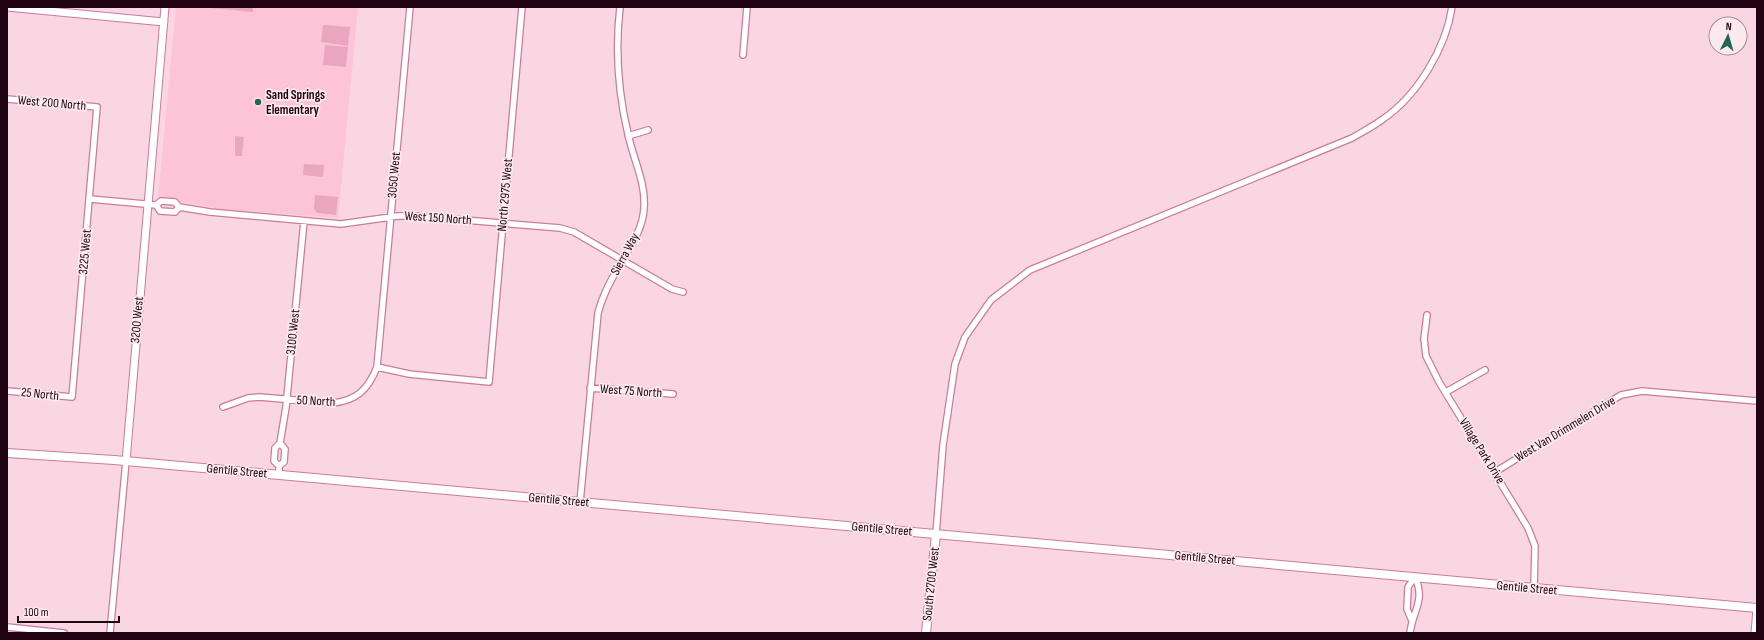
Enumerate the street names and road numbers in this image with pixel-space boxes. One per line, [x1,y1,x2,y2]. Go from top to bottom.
street label: West 200 North [17,92,87,114]
street label: 3050 West [384,151,404,199]
street label: North 2975 West [494,158,516,232]
street label: West 150 North [404,208,472,228]
street label: 3225 West [75,229,95,275]
street label: Sierra Way [607,230,643,278]
street label: 3200 West [127,296,147,344]
street label: 3100 West [283,308,303,356]
street label: West 75 North [599,381,663,401]
street label: 25 North [20,384,60,404]
street label: 50 North [296,392,336,410]
street label: West Van Drimmelen Drive [1512,393,1618,465]
street label: Village Park Drive [1456,415,1508,487]
street label: Gentile Street [206,460,268,482]
street label: Gentile Street [528,489,590,511]
street label: Gentile Street [851,518,913,540]
street label: South 2700 West [919,546,943,622]
street label: Gentile Street [1174,547,1236,569]
street label: Gentile Street [1496,577,1558,599]

